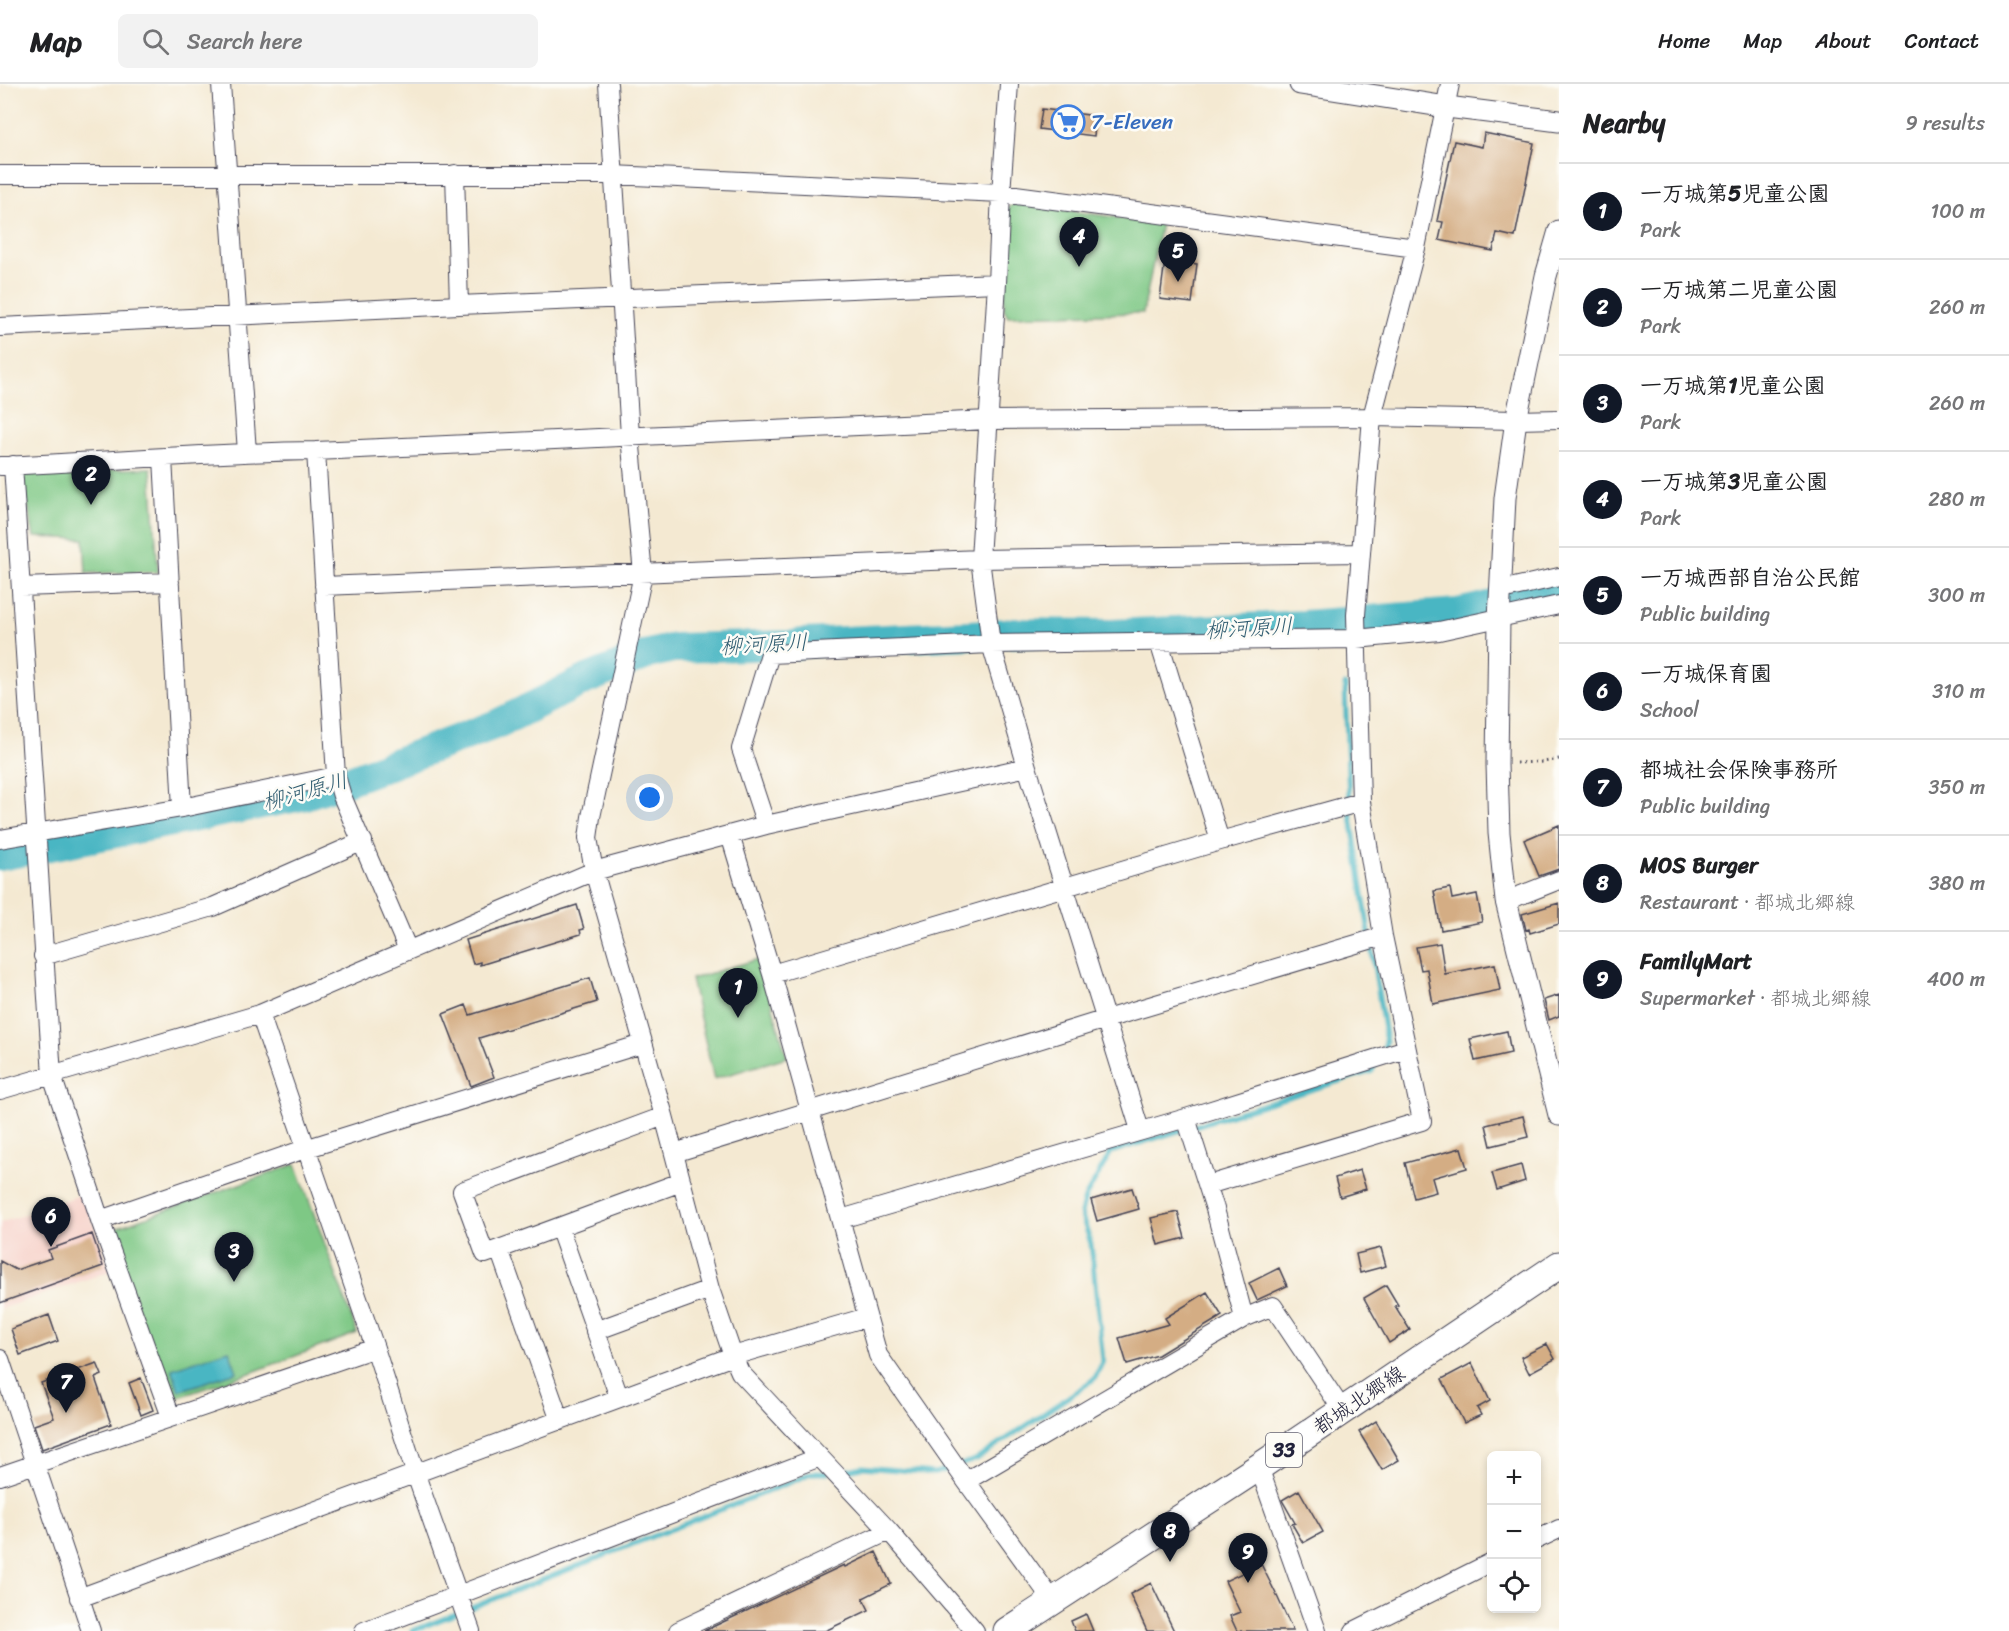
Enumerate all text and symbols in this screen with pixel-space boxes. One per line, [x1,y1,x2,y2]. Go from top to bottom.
search box [118,14,538,68]
text: Map [30,17,82,66]
text: Search here [187,22,303,61]
text: Home [1658,22,1710,60]
text: Map [1743,22,1782,60]
text: About [1815,22,1872,60]
text: Contact [1905,22,1979,60]
icon: search [139,25,172,58]
text: Nearby [1583,100,1665,146]
place label: 7-Eleven [1091,103,1173,141]
supermarket icon: 7-Eleven [1050,104,1086,140]
text: 9 results [1905,106,1985,141]
text: 一万城第5児童公園 [1640,174,1829,213]
text: 1 [1598,194,1607,229]
text: 100 m [1931,194,1985,229]
text: Park [1640,213,1681,248]
pin: 4 [1060,218,1098,267]
pin: 5 [1158,232,1198,282]
text: 一万城第二児童公園 [1640,270,1838,309]
text: 2 [1597,290,1608,325]
text: 260 m [1929,290,1985,325]
text: Park [1640,309,1681,344]
text: 一万城第1児童公園 [1640,366,1825,405]
text: 3 [1597,386,1608,421]
text: 260 m [1929,386,1985,421]
text: Park [1640,405,1681,440]
pin: 2 [72,456,110,505]
text: 一万城第3児童公園 [1640,462,1828,501]
text: 4 [1596,482,1609,517]
text: 280 m [1928,482,1985,517]
text: Park [1640,501,1681,536]
text: 一万城西部自治公民館 [1640,558,1860,597]
text: 5 [1596,578,1609,613]
text: 300 m [1928,578,1985,613]
text: Public building [1640,597,1770,632]
water label: 柳河原川 [1204,606,1294,650]
water label: 柳河原川 [719,622,809,666]
text: 一万城保育園 [1640,654,1772,693]
text: 6 [1597,674,1608,709]
text: 310 m [1932,674,1985,709]
text: School [1640,693,1699,728]
text: 都城社会保険事務所 [1640,750,1838,789]
water label: 柳河原川 [257,760,353,822]
text: 7 [1597,770,1608,805]
text: 350 m [1929,770,1985,805]
your location [635,783,664,812]
text: Public building [1640,789,1770,824]
text: MOS Burger [1640,846,1758,885]
text: 8 [1596,866,1609,901]
text: 380 m [1929,866,1985,901]
text: Restaurant · 都城北郷線 [1640,885,1855,920]
text: FamilyMart [1640,942,1752,981]
text: 9 [1596,962,1609,997]
text: 400 m [1927,962,1985,997]
pin: 1 [718,968,758,1018]
text: Supermarket · 都城北郷線 [1640,981,1871,1016]
pin: 6 [32,1198,70,1247]
pin: 3 [214,1232,254,1282]
street label: 都城北郷線 [1305,1355,1413,1445]
pin: 7 [46,1364,86,1413]
road number: 33 [1266,1433,1302,1467]
map controls [1487,1451,1541,1613]
button: + [1487,1451,1541,1505]
button: − [1487,1505,1541,1559]
pin: 8 [1150,1512,1190,1562]
pin: 9 [1228,1534,1268,1583]
button: locate [1487,1559,1541,1613]

